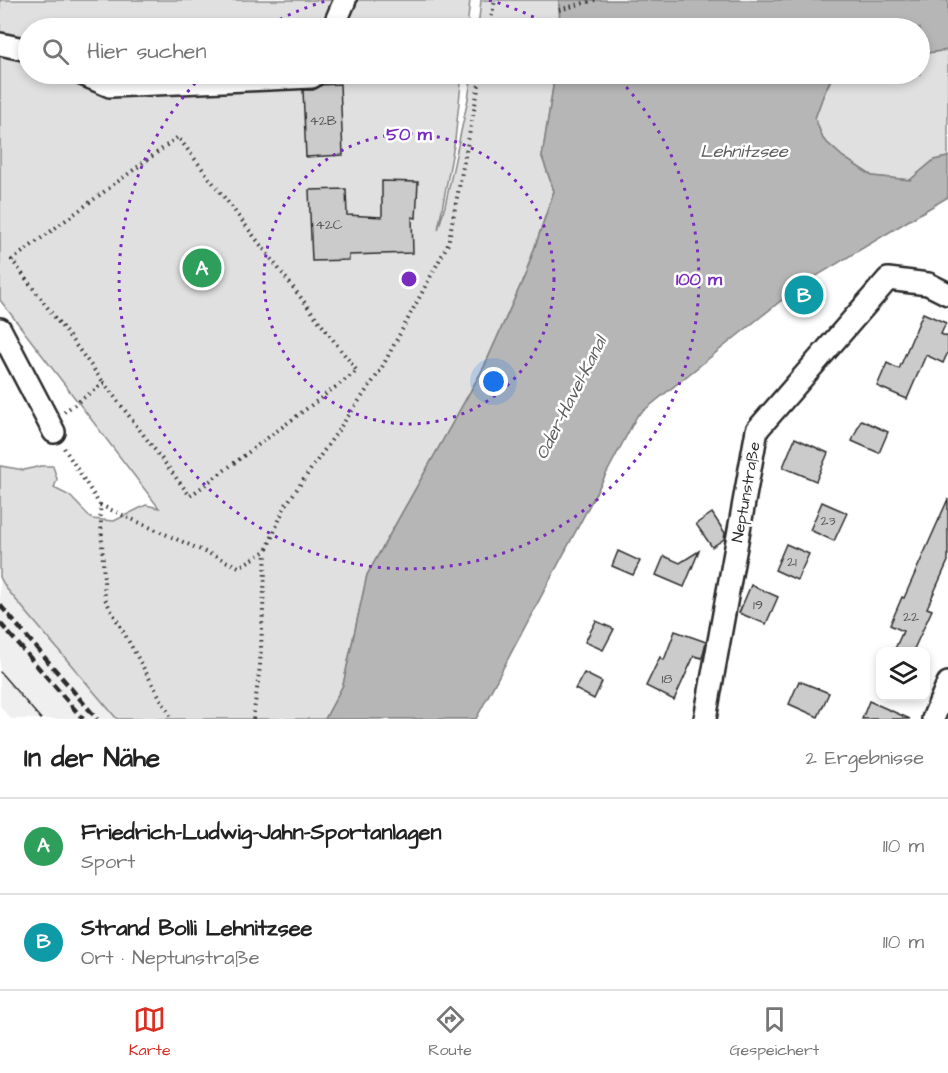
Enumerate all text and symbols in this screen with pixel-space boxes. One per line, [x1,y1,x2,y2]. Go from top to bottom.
search box [18,18,930,84]
icon: search [39,35,72,68]
text: Hier suchen [87,36,206,67]
house number: 42B [309,111,337,131]
text: 50 m [386,122,433,147]
water label: Lehnitzsee [700,139,789,164]
house number: 42C [315,215,343,235]
pin: A [182,246,222,290]
text: 100 m [676,267,723,292]
centre of rings [399,269,419,289]
pin: B [784,272,824,318]
water label: Oder-Havel-Kanal [529,330,614,464]
your location [479,367,508,396]
street label: Neptunstraße [726,440,766,544]
house number: 23 [820,511,836,531]
house number: 21 [787,552,797,572]
house number: 19 [753,595,763,615]
house number: 22 [903,607,919,627]
map controls [876,647,930,701]
button: layers [876,647,930,701]
house number: 18 [662,669,672,689]
text: In der Nähe [24,740,160,776]
text: 2 Ergebnisse [805,744,924,772]
text: Friedrich-Ludwig-Jahn-Sportanlagen [81,817,441,848]
text: A [37,832,50,860]
text: 110 m [883,832,924,860]
text: Sport [81,848,135,876]
text: Strand Bolli Lehnitzsee [81,913,313,944]
text: B [36,928,51,956]
text: 110 m [883,928,924,956]
text: Ort · Neptunstraße [81,944,259,972]
tab: Karte [129,1003,171,1061]
tab: Route [428,1003,472,1061]
tab: Gespeichert [729,1003,819,1061]

